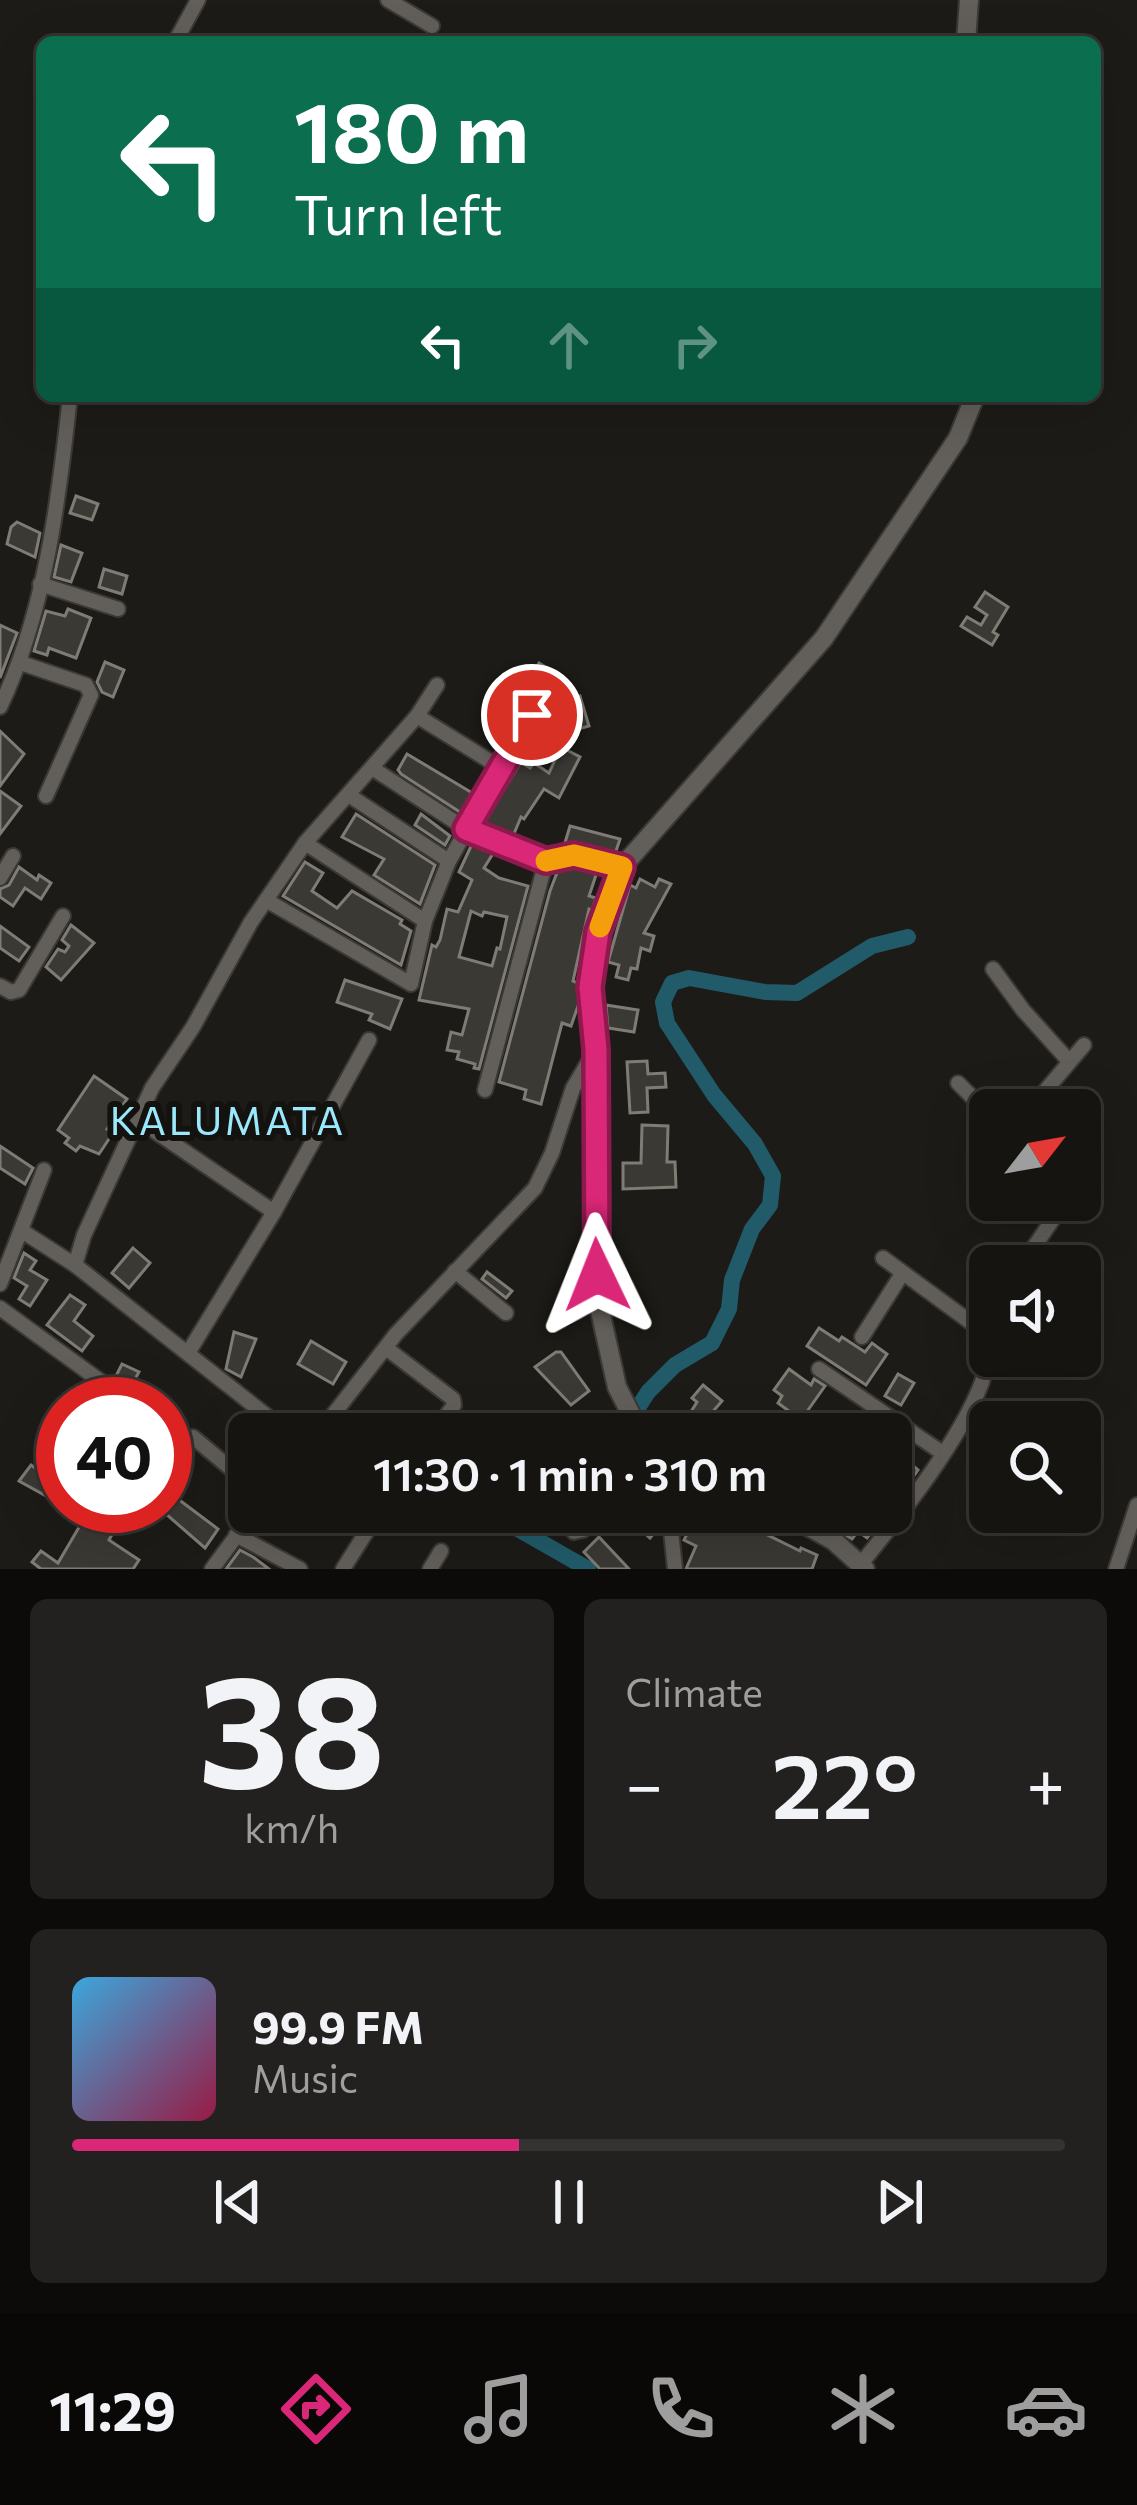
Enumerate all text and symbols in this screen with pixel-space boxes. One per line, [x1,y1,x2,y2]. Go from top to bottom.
text: 180 m [294,78,529,180]
icon: left [96,84,252,240]
text: Turn left [294,180,502,246]
icon: left [410,312,476,378]
icon: ahead [536,312,602,378]
icon: right [662,312,728,378]
pin [481,664,583,766]
icon: arrive [499,682,565,748]
north arrow [969,1089,1101,1221]
map controls [969,1089,1101,1533]
district label: KALUMATA [110,1095,346,1143]
position arrow [534,1212,660,1338]
button: sound [969,1245,1101,1377]
speed limit sign: 40 [36,1377,192,1533]
button: search [969,1401,1101,1533]
text: 11:30 · 1 min · 310 m [373,1445,767,1500]
text: 38 [198,1629,385,1820]
text: Climate [626,1667,763,1715]
text: 22° [771,1727,918,1838]
text: − [626,1742,663,1823]
text: + [1026,1742,1065,1823]
text: km/h [244,1803,339,1851]
text: 99.9 FM [252,1998,424,2053]
text: Music [252,2053,358,2101]
icon: previous [205,2169,271,2235]
icon: pause [536,2169,602,2235]
icon: next [867,2169,933,2235]
icon: directions [274,2367,358,2451]
icon: music [457,2367,541,2451]
icon: phone [639,2367,723,2451]
icon: climate [821,2367,905,2451]
icon: car [1004,2367,1088,2451]
text: 11:29 [49,2376,176,2442]

